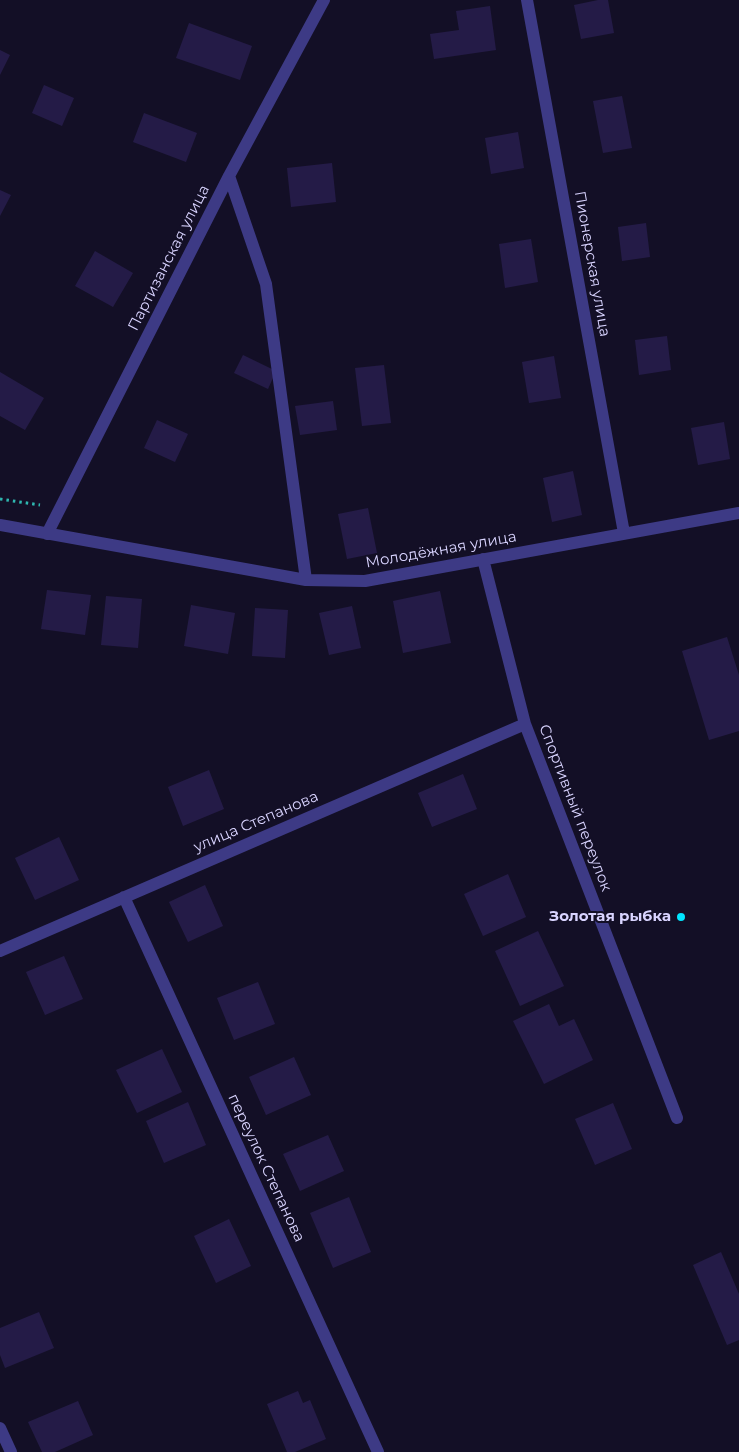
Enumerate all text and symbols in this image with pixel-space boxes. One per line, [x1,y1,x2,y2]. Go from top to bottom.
street label: Партизанская улица [124,182,214,334]
street label: Пионерская улица [570,190,614,338]
street label: Молодёжная улица [364,528,518,572]
street label: Спортивный переулок [535,722,615,894]
street label: улица Степанова [191,788,321,856]
place label: Золотая рыбка [549,908,671,926]
marker: Золотая рыбка [675,911,687,923]
street label: переулок Степанова [224,1091,308,1245]

